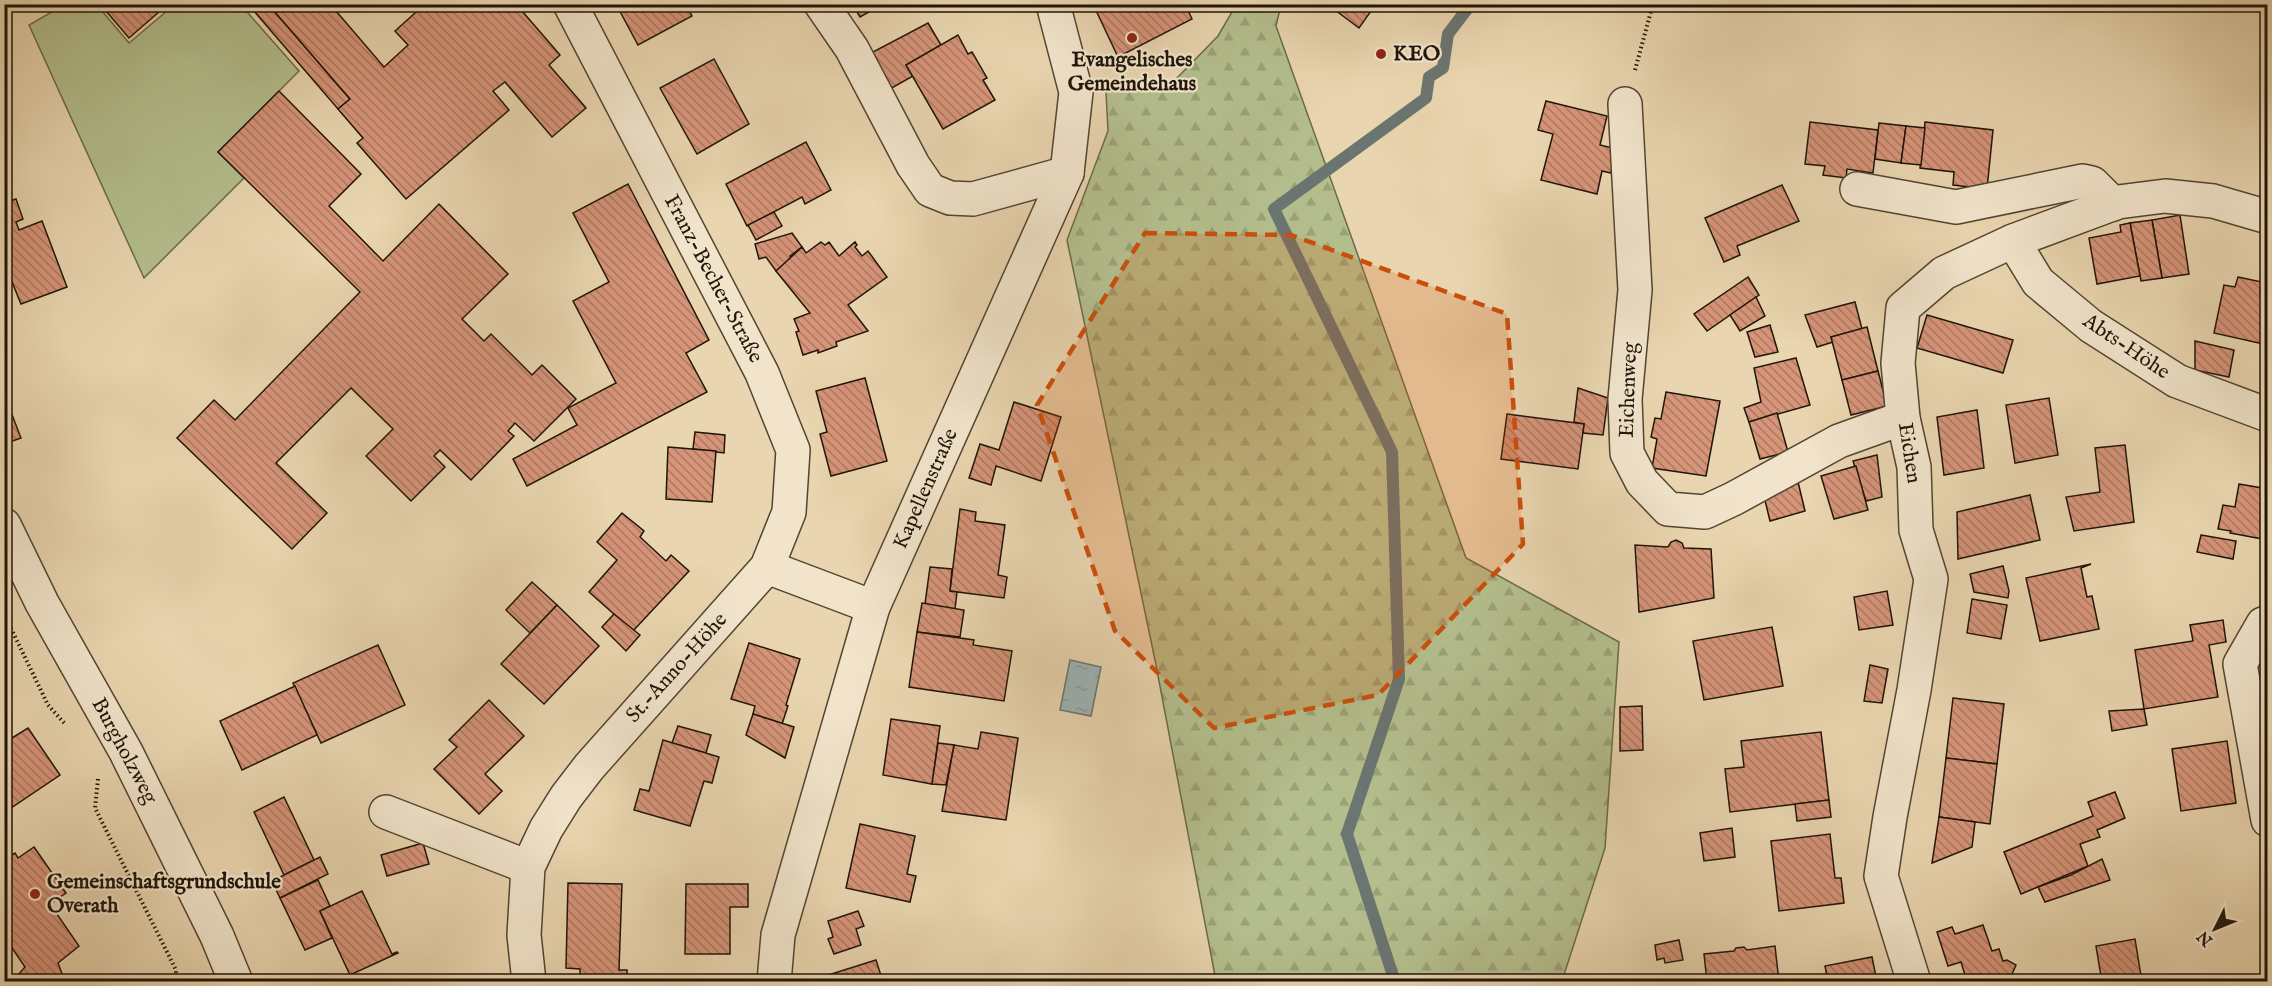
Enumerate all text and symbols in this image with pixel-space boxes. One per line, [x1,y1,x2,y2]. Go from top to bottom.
marker: Evangelisches Gemeindehaus [1125,31,1139,45]
place label: KEO [1393,41,1440,68]
place label: Evangelisches Gemeindehaus [1068,47,1196,98]
marker: KEO [1374,47,1388,61]
street label: Franz-Becher-Straße [657,190,769,368]
street label: Abts-Höhe [2076,307,2175,386]
street label: Eichenweg [1614,341,1644,438]
street label: Eichen [1891,421,1927,485]
street label: Kapellenstraße [887,424,965,554]
street label: St.-Anno-Höhe [620,607,734,729]
street label: Burgholzweg [85,693,164,809]
place label: Gemeinschaftsgrundschule Overath [47,869,281,920]
marker: Gemeinschaftsgrundschule Overath [28,887,42,901]
north arrow [2185,899,2245,959]
text: N [2193,926,2218,950]

